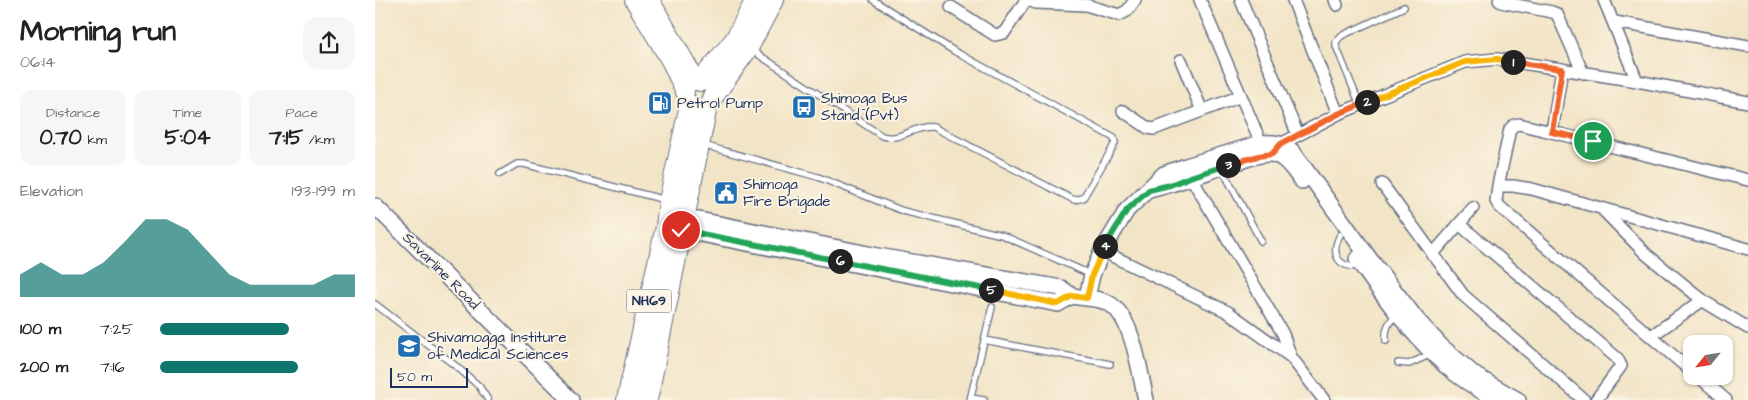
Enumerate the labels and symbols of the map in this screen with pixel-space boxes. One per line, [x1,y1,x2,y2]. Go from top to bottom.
pin: 1 [1501,50,1525,74]
place label: Shimoga Bus Stand (Pvt) [821,88,908,126]
fuel station icon: Petrol Pump [647,90,673,116]
pin: 2 [1355,90,1379,114]
place label: Petrol Pump [677,93,763,114]
bus stop icon: Shimoga Bus Stand (Pvt) [791,94,817,120]
pin [1572,120,1614,162]
pin: 3 [1215,152,1241,178]
place label: Shimoga Fire Brigade [743,174,830,213]
public building icon: Shimoga Fire Brigade [713,180,739,206]
pin [660,209,702,251]
street label: Savarline Road [398,228,485,315]
pin: 4 [1093,234,1117,258]
pin: 6 [827,248,853,274]
pin: 5 [979,278,1003,302]
road number: NH69 [627,290,671,312]
place label: Shivamogga Institure of Medical Sciences [427,327,569,365]
school or university icon: Shivamogga Institure of Medical Sciences [396,333,422,359]
north arrow [1683,335,1733,385]
scale bar [390,365,467,388]

